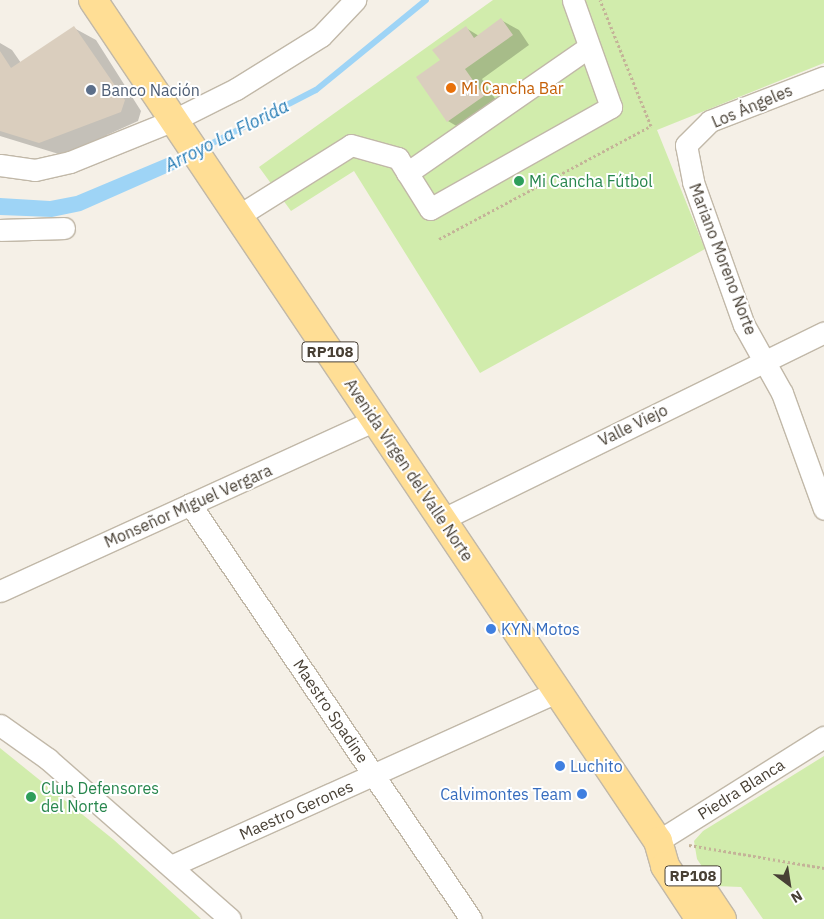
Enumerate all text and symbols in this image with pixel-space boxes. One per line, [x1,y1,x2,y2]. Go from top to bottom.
place label: Mi Cancha Bar [461,78,564,98]
place label: Banco Nación [101,80,200,100]
street label: Los Ángeles [709,80,795,132]
marker: Mi Cancha Bar [445,82,457,94]
marker: Banco Nación [85,84,97,96]
water label: Arroyo La Florida [161,95,293,177]
place label: Mi Cancha Fútbol [529,171,653,191]
marker: Mi Cancha Fútbol [513,175,525,187]
street label: Mariano Moreno Norte [685,181,761,337]
road number: RP108 [301,340,359,364]
street label: Avenida Virgen del Valle Norte [341,375,477,565]
street label: Valle Viejo [595,400,671,450]
street label: Monseñor Miguel Vergara [101,460,275,552]
place label: KYN Motos [501,619,580,639]
marker: KYN Motos [485,623,497,635]
street label: Maestro Spadine [289,656,373,766]
street label: Piedra Blanca [694,755,788,823]
place label: Luchito [570,756,623,776]
marker: Luchito [554,760,566,772]
street label: Maestro Gerones [236,776,356,844]
place label: Club Defensores del Norte [41,778,159,816]
place label: Calvimontes Team [440,784,572,804]
marker: Calvimontes Team [576,788,588,800]
marker: Club Defensores del Norte [25,791,37,803]
north arrow [764,859,814,909]
road number: RP108 [664,864,722,888]
text: N [788,887,806,907]

